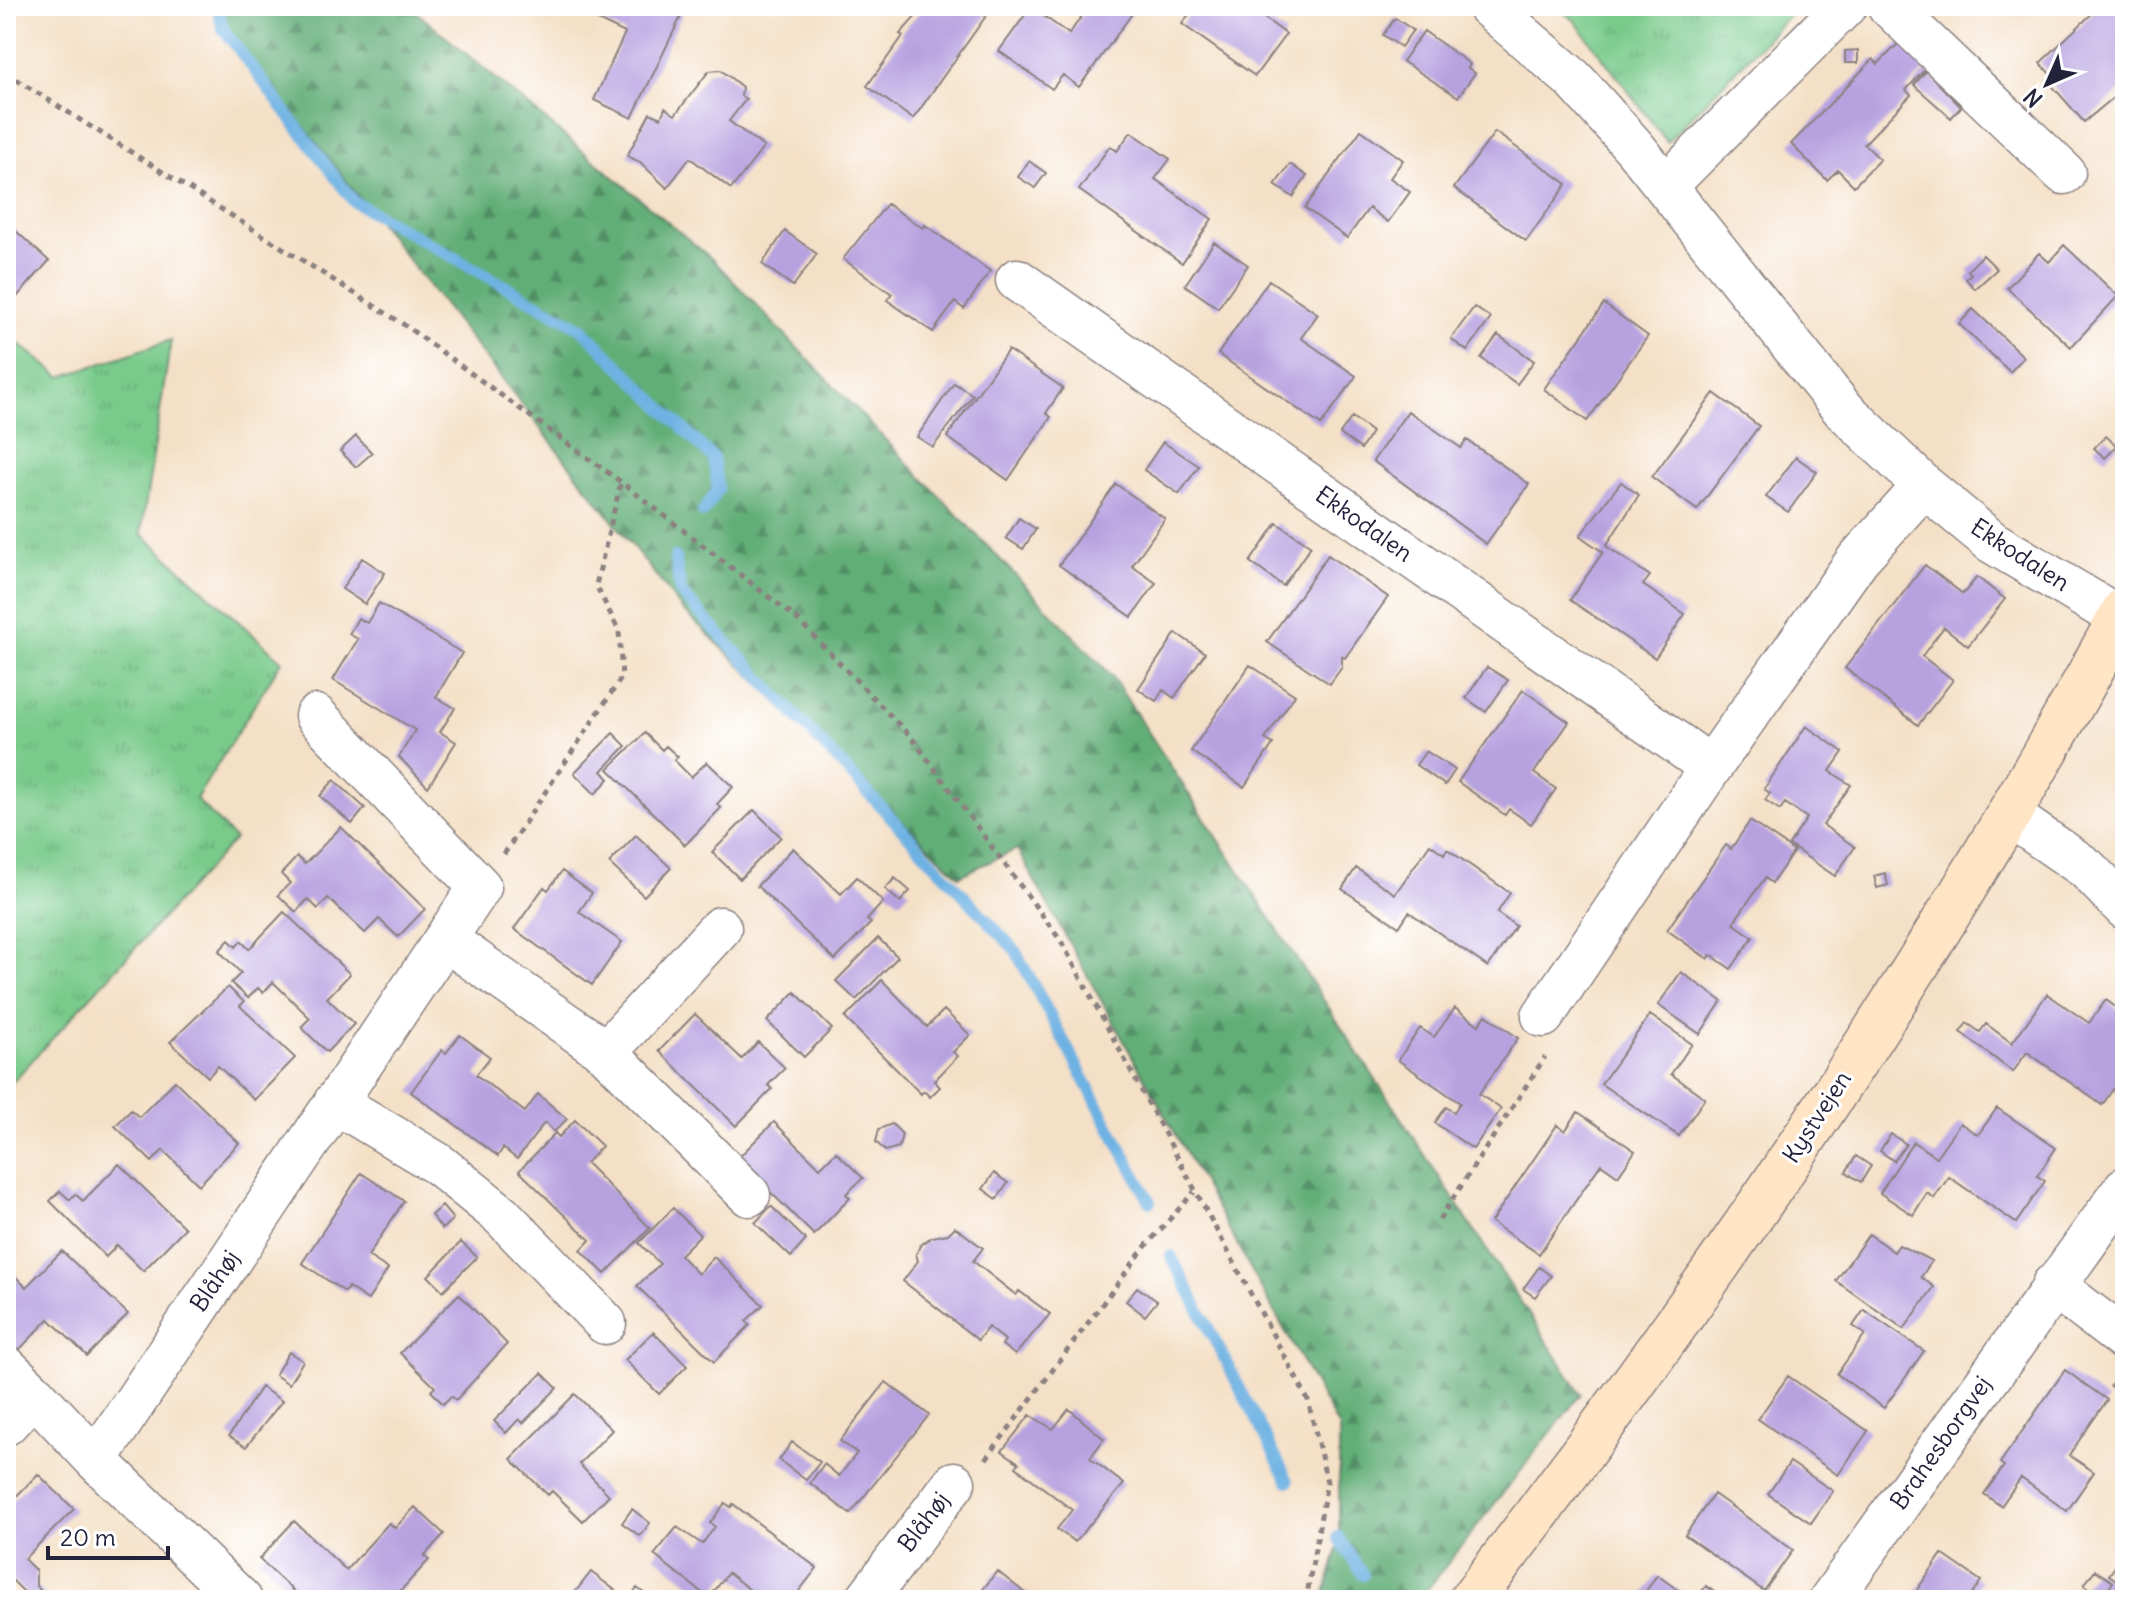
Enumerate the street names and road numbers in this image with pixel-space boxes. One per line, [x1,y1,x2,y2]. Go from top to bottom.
street label: Ekkodalen [1310,479,1419,568]
street label: Ekkodalen [1965,511,2076,597]
street label: Kystvejen [1775,1065,1857,1168]
street label: Blåhøj [183,1244,245,1317]
street label: Brahesborgvej [1883,1370,1997,1515]
street label: Blåhøj [891,1485,955,1557]

